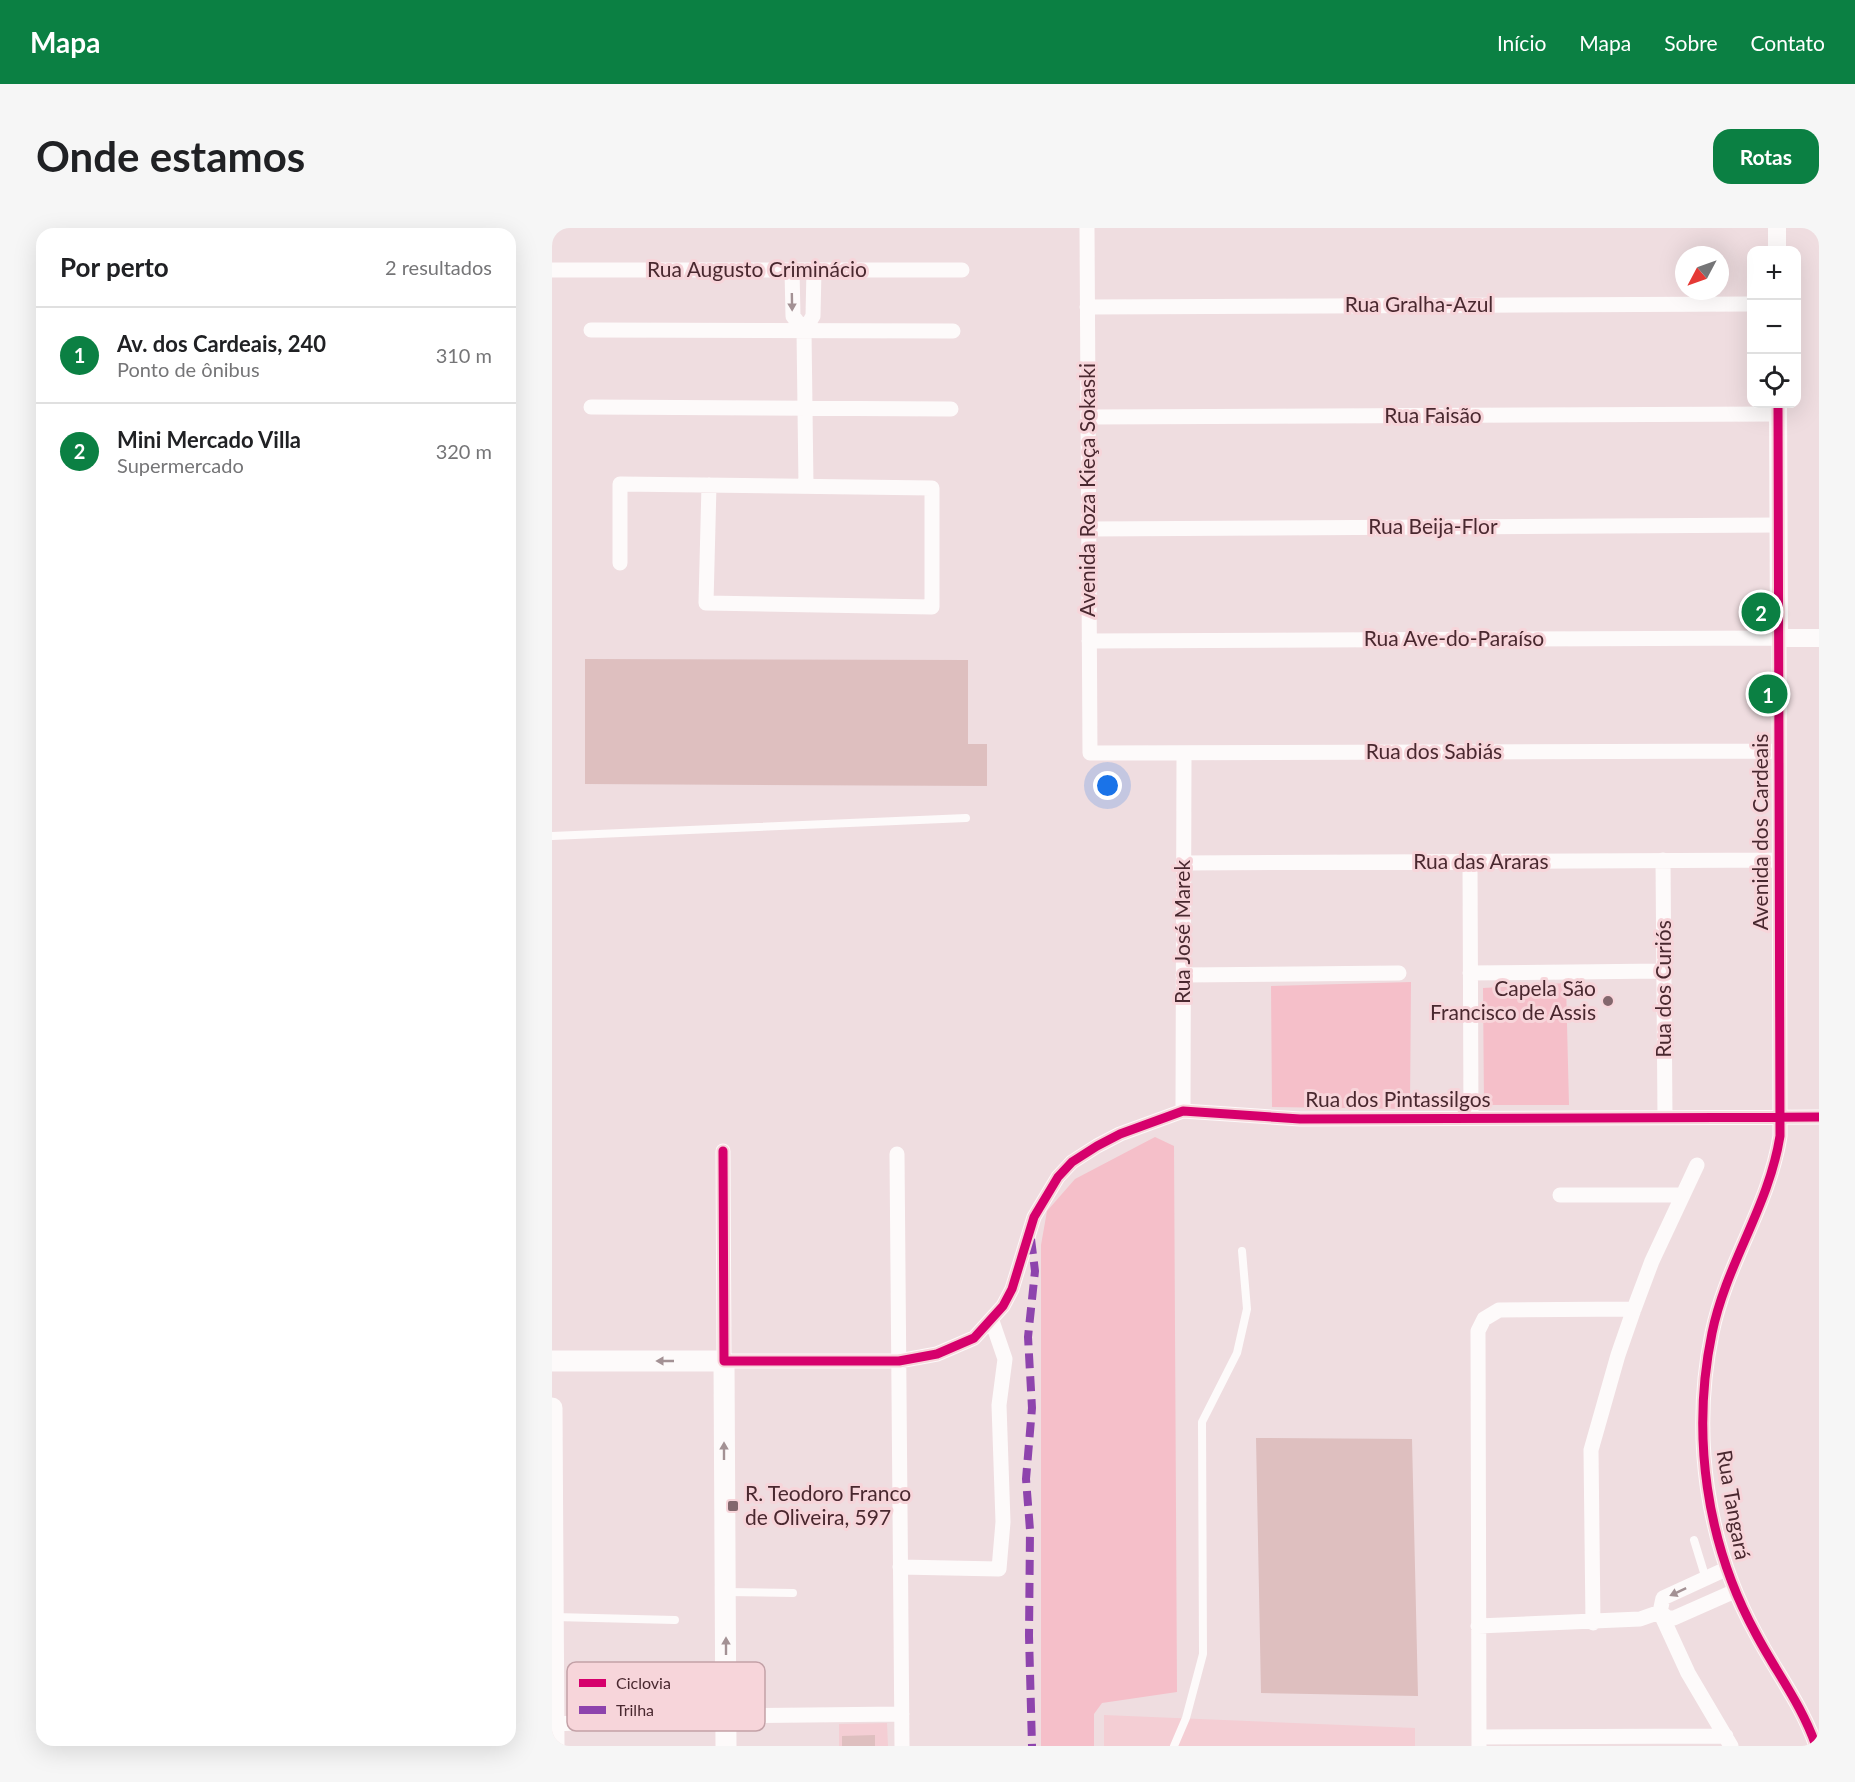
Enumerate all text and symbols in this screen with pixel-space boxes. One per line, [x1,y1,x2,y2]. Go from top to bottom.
text: Mapa [30,25,100,59]
text: Início [1497,30,1546,55]
text: Mapa [1579,30,1631,55]
text: Sobre [1664,30,1717,55]
text: Contato [1750,30,1825,55]
button: Rotas [1713,129,1819,184]
text: Onde estamos [36,131,305,181]
north arrow [1675,246,1729,300]
map controls [1747,246,1801,408]
button: + [1747,246,1801,300]
text: Por perto [60,251,169,283]
text: 2 resultados [385,255,492,279]
street label: Rua Augusto Criminácio [647,256,867,281]
street label: Rua Gralha-Azul [1345,291,1493,316]
one-way arrow [788,293,797,312]
button: − [1747,300,1801,354]
text: Av. dos Cardeais, 240 [117,330,326,357]
text: 1 [74,343,85,367]
text: 310 m [436,343,492,367]
button: locate [1747,354,1801,408]
text: Ponto de ônibus [117,357,260,381]
street label: Avenida Roza Kieça Sokaski [1074,363,1099,617]
street label: Rua Faisão [1384,402,1482,427]
text: Mini Mercado Villa [117,426,301,453]
text: 2 [74,439,85,463]
text: 320 m [436,439,492,463]
text: Supermercado [117,453,244,477]
street label: Rua Beija-Flor [1368,513,1498,538]
pin: 2 [1742,590,1780,634]
street label: Rua Ave-do-Paraíso [1364,625,1544,650]
pin: 1 [1748,672,1788,716]
street label: Avenida dos Cardeais [1747,734,1772,930]
street label: Rua dos Sabiás [1366,738,1502,763]
your location [1093,771,1122,800]
street label: Rua das Araras [1413,848,1549,873]
street label: Rua José Marek [1169,860,1194,1004]
street label: Rua dos Curiós [1650,920,1675,1058]
place label: Capela São Francisco de Assis [1430,975,1596,1024]
marker: Capela São Francisco de Assis [1601,994,1615,1008]
street label: Rua dos Pintassilgos [1305,1086,1491,1111]
one-way arrow [656,1356,675,1366]
one-way arrow [719,1441,729,1460]
street label: Rua Tangará [1713,1448,1756,1562]
place label: R. Teodoro Franco de Oliveira, 597 [745,1480,911,1529]
marker: R. Teodoro Franco de Oliveira, 597 [726,1499,740,1513]
one-way arrow [1670,1587,1687,1596]
one-way arrow [721,1636,730,1655]
legend [567,1662,765,1731]
text: Ciclovia [616,1673,671,1692]
text: Trilha [616,1700,654,1719]

